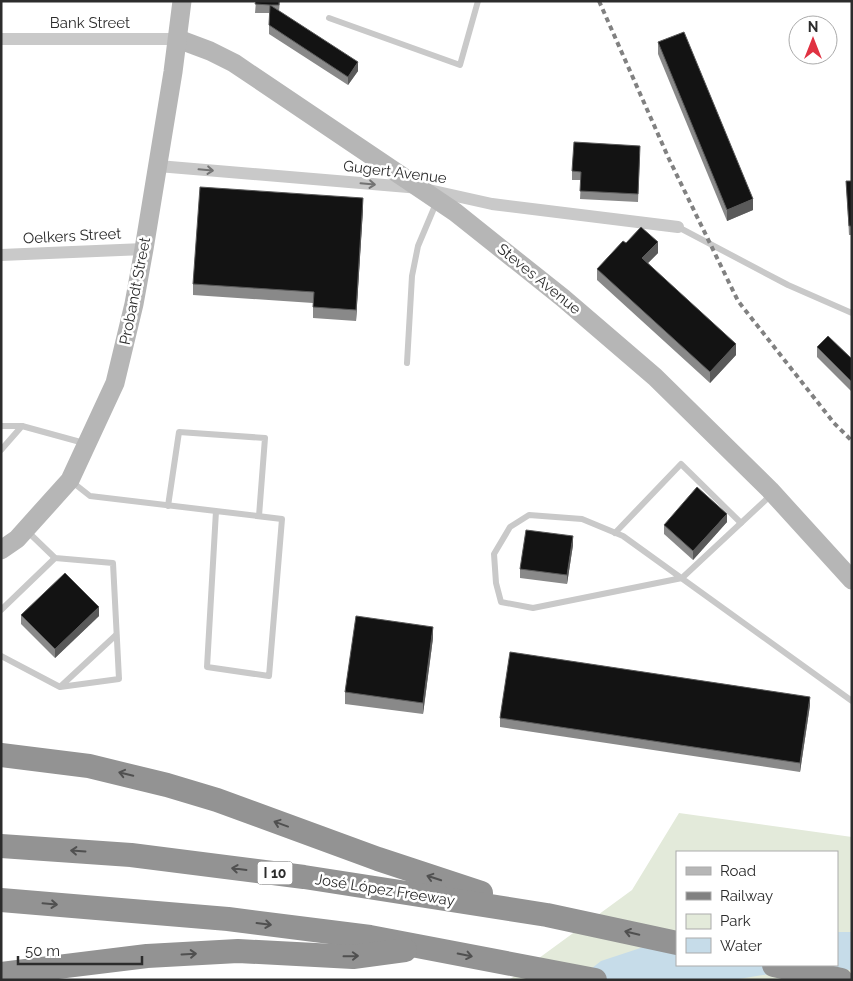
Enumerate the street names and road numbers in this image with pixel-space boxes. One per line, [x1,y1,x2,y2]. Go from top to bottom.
street label: Bank Street [50,14,130,32]
street label: Gugert Avenue [342,157,448,187]
street label: Oelkers Street [22,224,122,248]
street label: Probandt Street [116,236,154,346]
street label: Steves Avenue [494,240,585,318]
road number: I 10 [258,861,292,884]
street label: José López Freeway [314,870,456,910]

